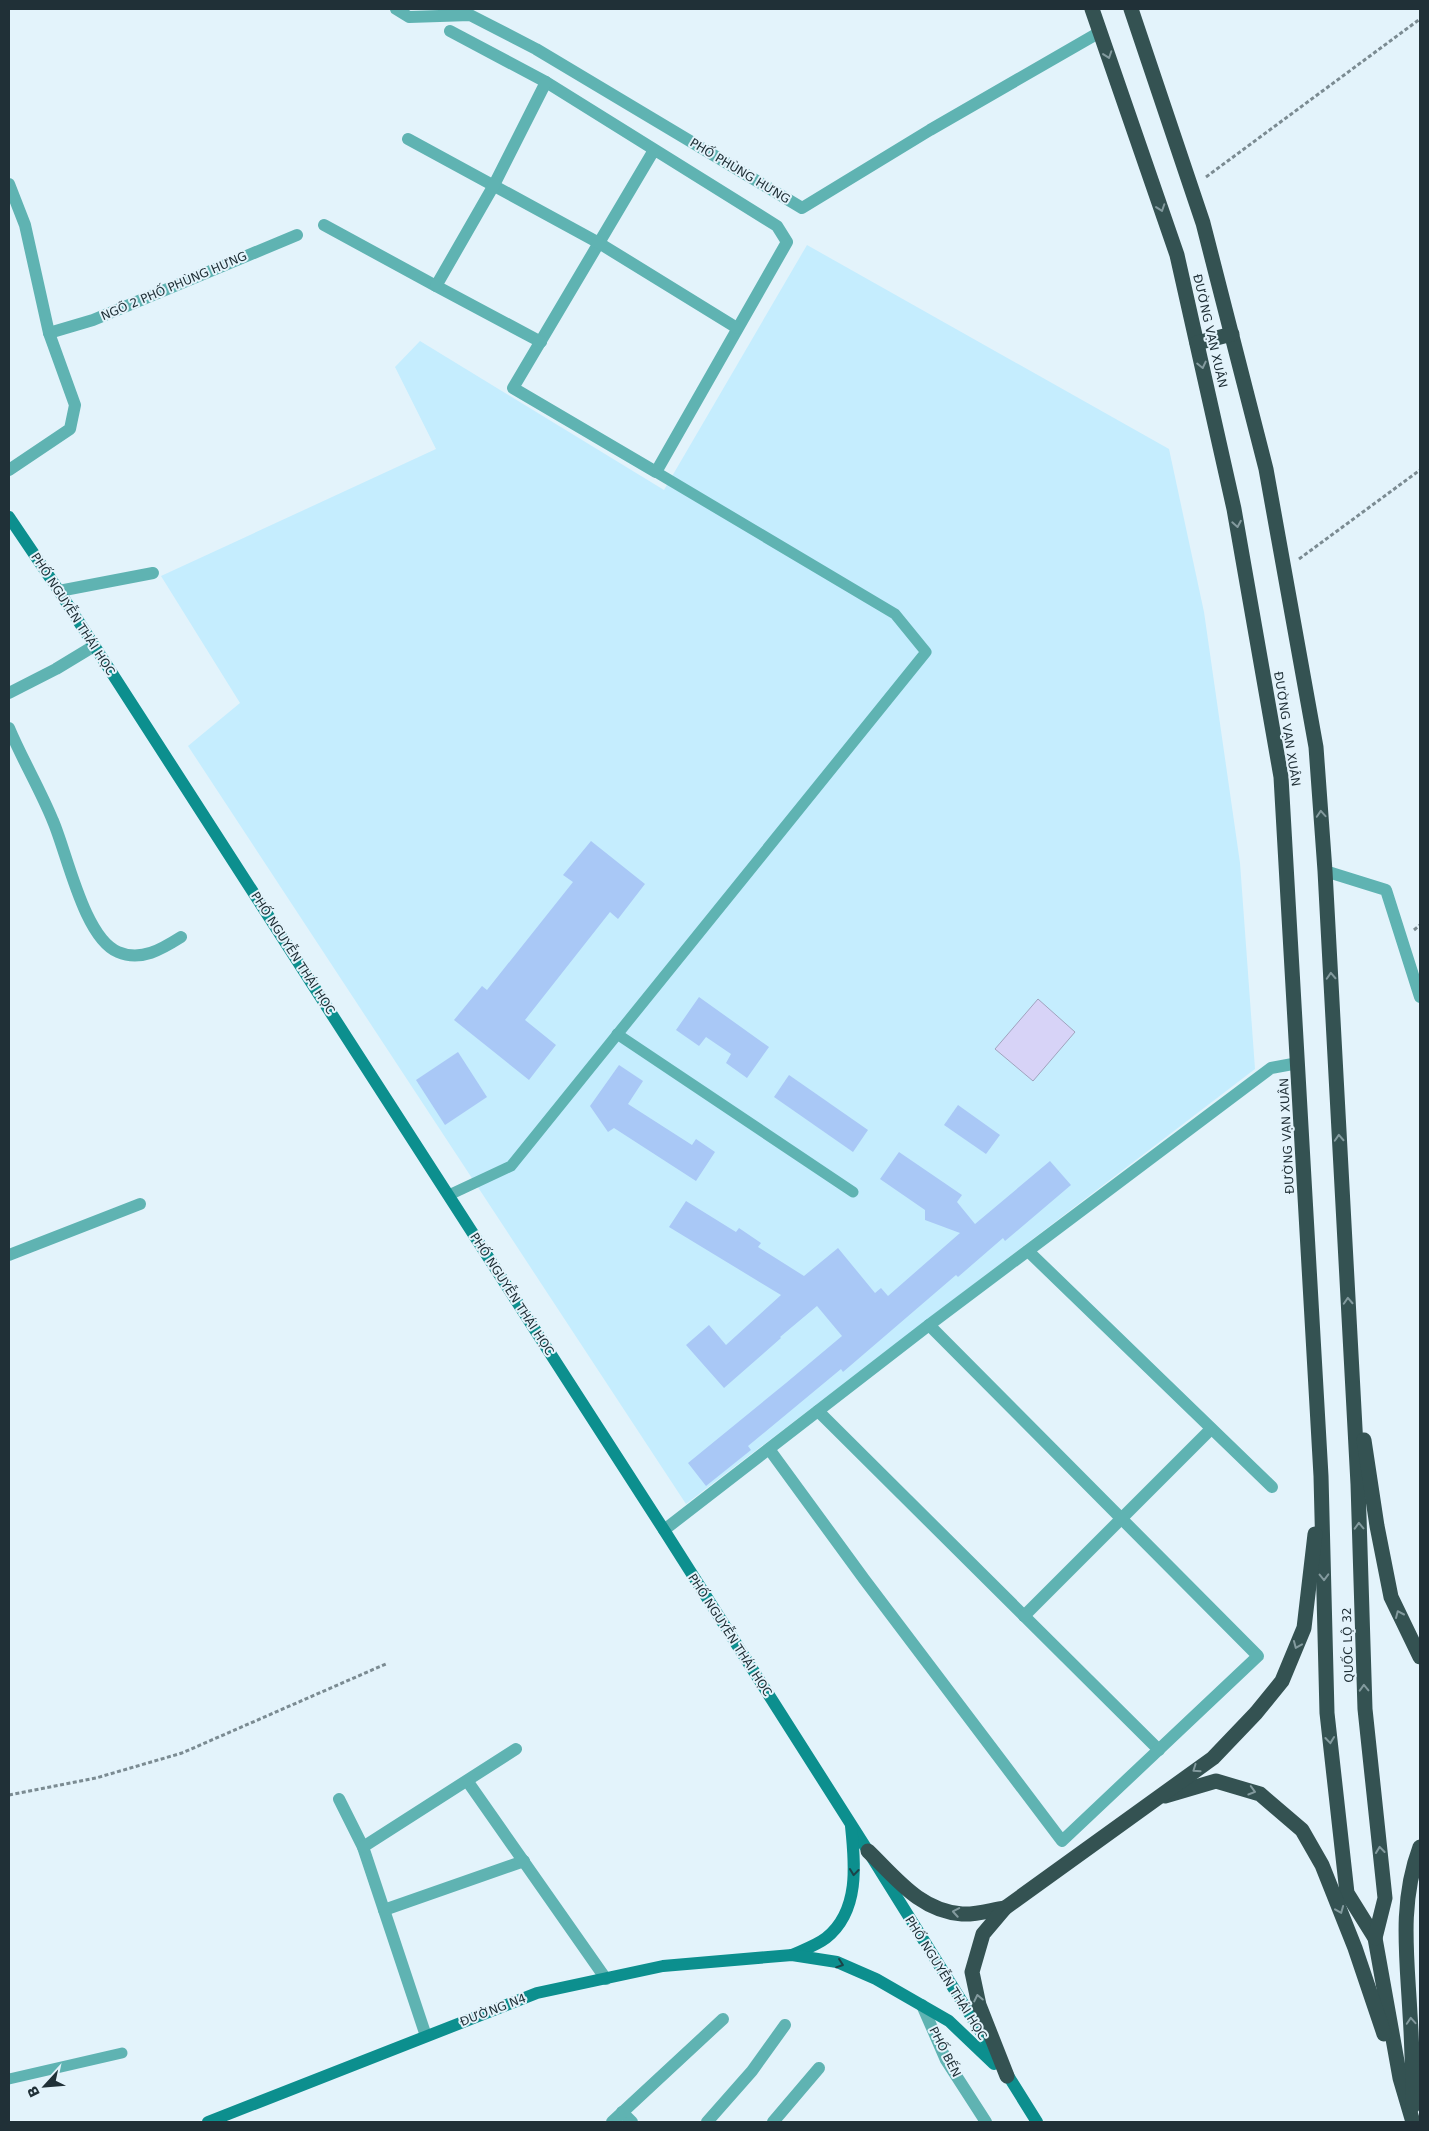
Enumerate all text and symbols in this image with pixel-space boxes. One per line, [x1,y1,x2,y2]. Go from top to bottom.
one-way arrow [1102,50,1112,59]
street label: PHỐ PHÙNG HƯNG [687,134,794,206]
one-way arrow [1155,203,1165,212]
street label: NGÕ 2 PHỐ PHÙNG HƯNG [98,247,249,323]
street label: ĐƯỜNG VẠN XUÂN [1190,273,1231,389]
one-way arrow [1196,361,1207,370]
one-way arrow [1231,520,1241,528]
street label: PHỐ NGUYỄN THÁI HỌC [28,549,120,678]
street label: ĐƯỜNG VẠN XUÂN [1271,670,1304,787]
one-way arrow [1316,810,1327,818]
street label: PHỐ NGUYỄN THÁI HỌC [248,888,340,1017]
one-way arrow [1325,972,1336,980]
street label: ĐƯỜNG VẠN XUÂN [1276,1078,1297,1194]
one-way arrow [1334,1134,1345,1142]
street label: PHỐ NGUYỄN THÁI HỌC [467,1229,559,1358]
one-way arrow [1342,1296,1353,1304]
one-way arrow [1354,1521,1364,1529]
street label: PHỐ NGUYỄN THÁI HỌC [685,1570,777,1699]
one-way arrow [1319,1574,1329,1582]
street label: QUỐC LỘ 32 [1338,1607,1356,1683]
one-way arrow [1395,1610,1406,1619]
one-way arrow [1293,1640,1303,1649]
one-way arrow [1359,1684,1369,1692]
one-way arrow [1324,1736,1335,1744]
one-way arrow [1193,1763,1202,1772]
one-way arrow [1247,1786,1255,1796]
one-way arrow [1375,1845,1386,1853]
one-way arrow [849,1868,860,1876]
one-way arrow [1334,1905,1344,1914]
one-way arrow [952,1908,961,1918]
street label: PHỐ NGUYỄN THÁI HỌC [902,1913,992,2042]
one-way arrow [835,1958,844,1968]
street label: ĐƯỜNG N4 [458,1990,528,2029]
one-way arrow [973,1993,984,2002]
one-way arrow [1405,2017,1416,2025]
street label: PHỐ BẾN [926,2024,965,2079]
north arrow [20,2061,70,2111]
text: B [24,2083,43,2100]

